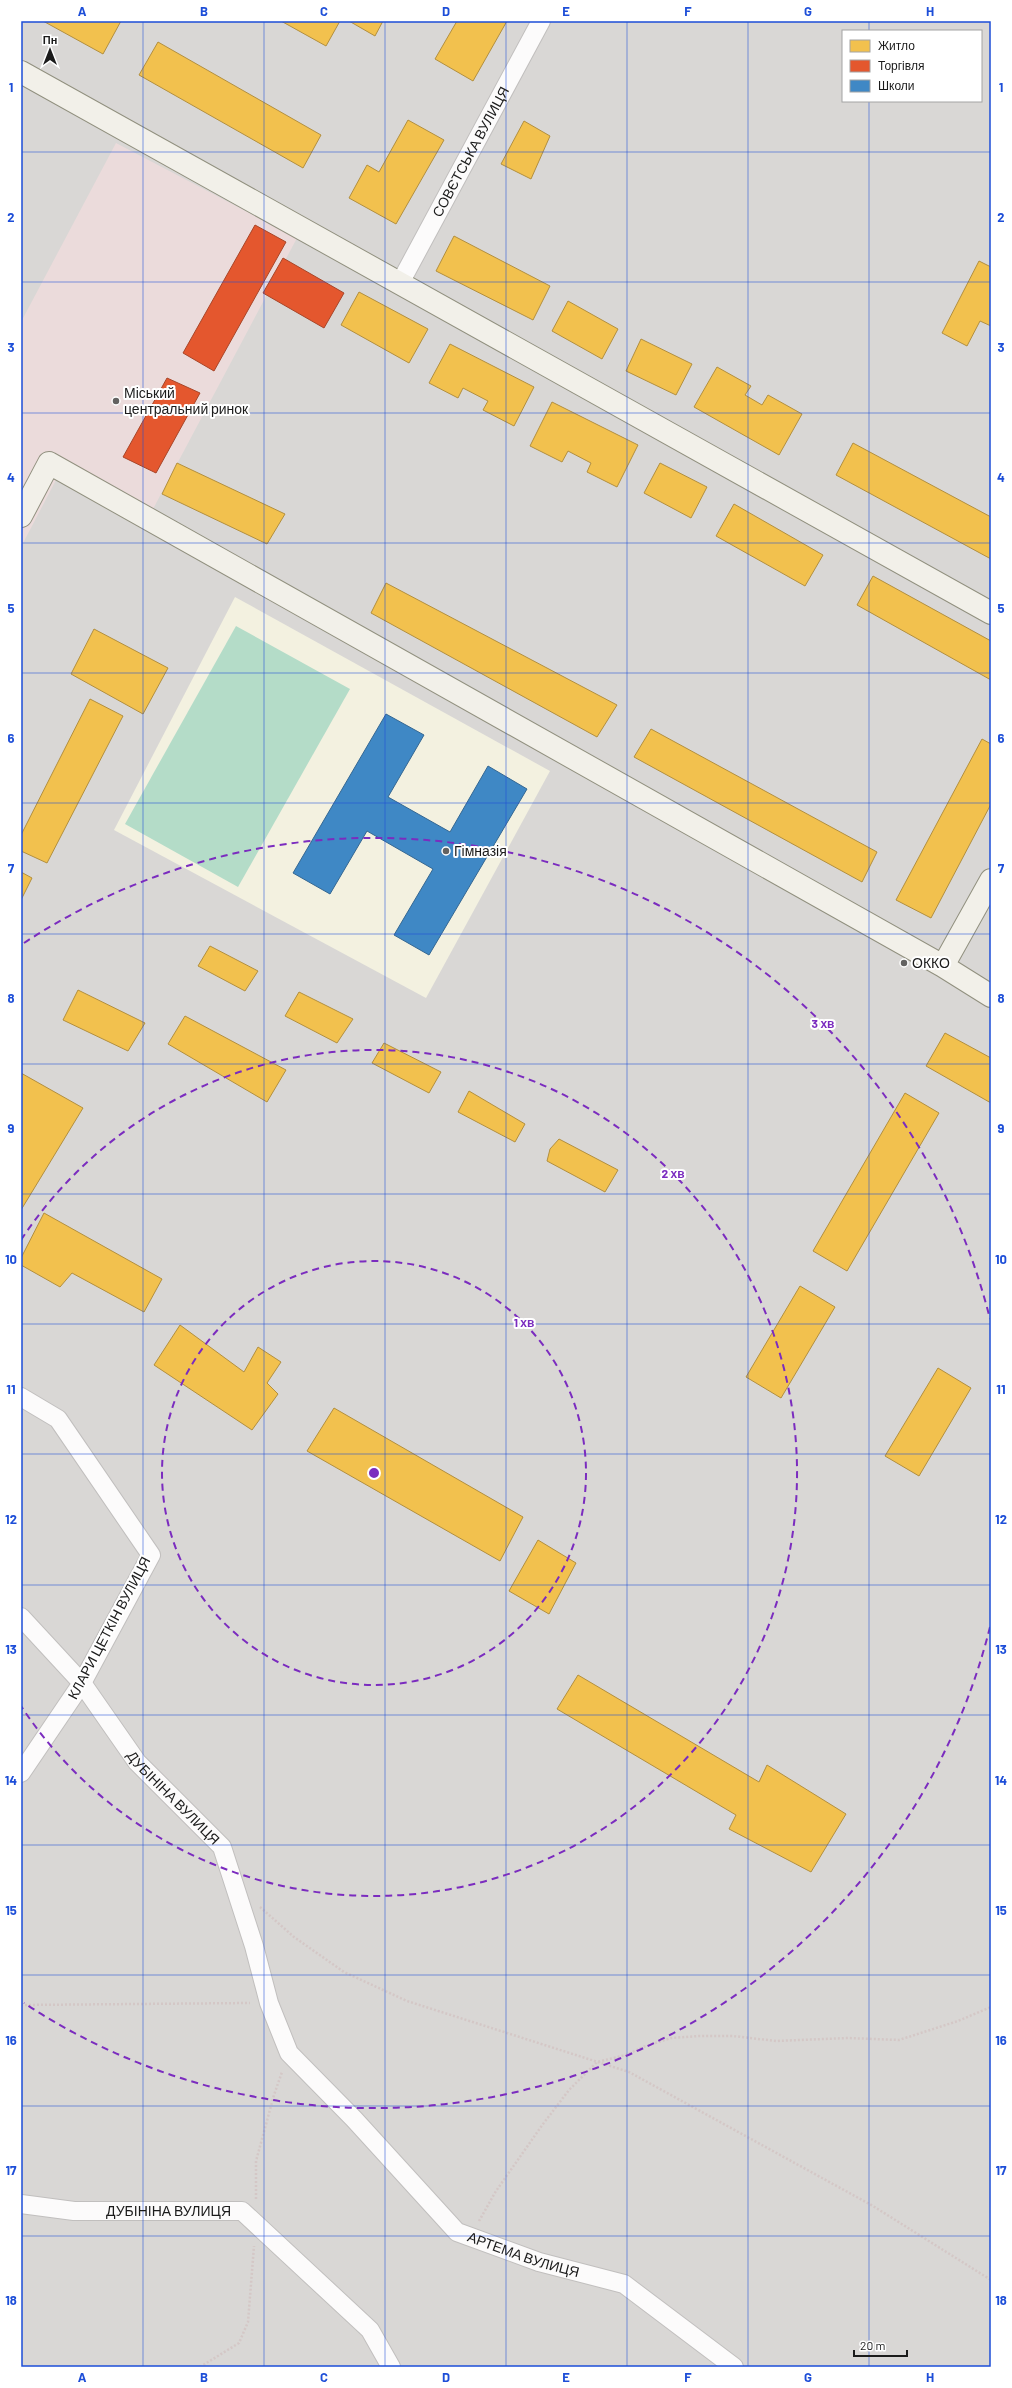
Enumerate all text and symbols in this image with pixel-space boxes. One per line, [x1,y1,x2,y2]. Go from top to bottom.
text: A [78,3,87,19]
text: B [200,3,208,19]
text: C [320,3,328,19]
text: D [442,3,450,19]
text: E [562,3,570,19]
text: F [684,3,692,19]
text: G [804,3,812,19]
text: H [926,3,934,19]
north arrow [30,30,70,70]
legend [842,30,982,102]
text: Пн [43,33,57,46]
text: Житло [878,38,915,52]
text: Торгівля [878,58,924,73]
text: Школи [878,78,915,92]
text: 1 [9,79,13,95]
text: 1 [999,79,1003,95]
street label: СОВЄТСЬКА ВУЛИЦЯ [428,84,512,220]
text: 2 [7,209,15,225]
text: 2 [997,209,1005,225]
text: 3 [7,339,15,355]
text: 3 [997,339,1005,355]
place label: Міський центральний ринок [124,384,249,417]
marker: Міський центральний ринок [111,396,121,406]
text: 4 [7,469,15,485]
text: 4 [997,469,1005,485]
text: 5 [7,600,15,616]
text: 5 [997,600,1005,616]
text: 6 [8,730,15,746]
text: 6 [998,730,1005,746]
place label: Гімназія [454,842,507,859]
marker: Гімназія [441,846,451,856]
text: 7 [8,860,15,876]
text: 7 [998,860,1005,876]
place label: ОККО [912,954,950,971]
marker: ОККО [899,958,909,968]
text: 8 [7,990,15,1006]
text: 8 [997,990,1005,1006]
text: 3 хв [812,1016,834,1030]
text: 9 [8,1120,15,1136]
text: 9 [998,1120,1005,1136]
text: 2 хв [661,1166,685,1180]
text: 10 [5,1251,17,1267]
text: 10 [995,1251,1007,1267]
text: 1 хв [514,1315,534,1329]
text: 11 [6,1381,16,1397]
text: 11 [996,1381,1006,1397]
centre of rings [367,1466,381,1480]
text: 12 [5,1511,17,1527]
text: 12 [995,1511,1007,1527]
street label: КЛАРИ ЦЕТКІН ВУЛИЦЯ [64,1554,153,1702]
text: 13 [5,1641,17,1657]
text: 13 [995,1641,1007,1657]
street label: ДУБІНІНА ВУЛИЦЯ [124,1747,224,1848]
text: 14 [5,1772,17,1788]
text: 14 [995,1772,1007,1788]
text: 15 [5,1902,17,1918]
text: 15 [995,1902,1007,1918]
text: 16 [5,2032,17,2048]
text: 16 [995,2032,1007,2048]
text: 17 [5,2162,17,2178]
text: 17 [995,2162,1007,2178]
street label: ДУБІНІНА ВУЛИЦЯ [106,2202,231,2219]
street label: АРТЕМА ВУЛИЦЯ [465,2228,581,2280]
text: 18 [5,2292,17,2308]
text: 18 [995,2292,1007,2308]
scale bar [854,2332,907,2358]
text: 20 m [860,2338,886,2352]
text: A [78,2369,87,2385]
text: B [200,2369,208,2385]
text: C [320,2369,328,2385]
text: D [442,2369,450,2385]
text: E [562,2369,570,2385]
text: F [684,2369,692,2385]
text: G [804,2369,812,2385]
text: H [926,2369,934,2385]

